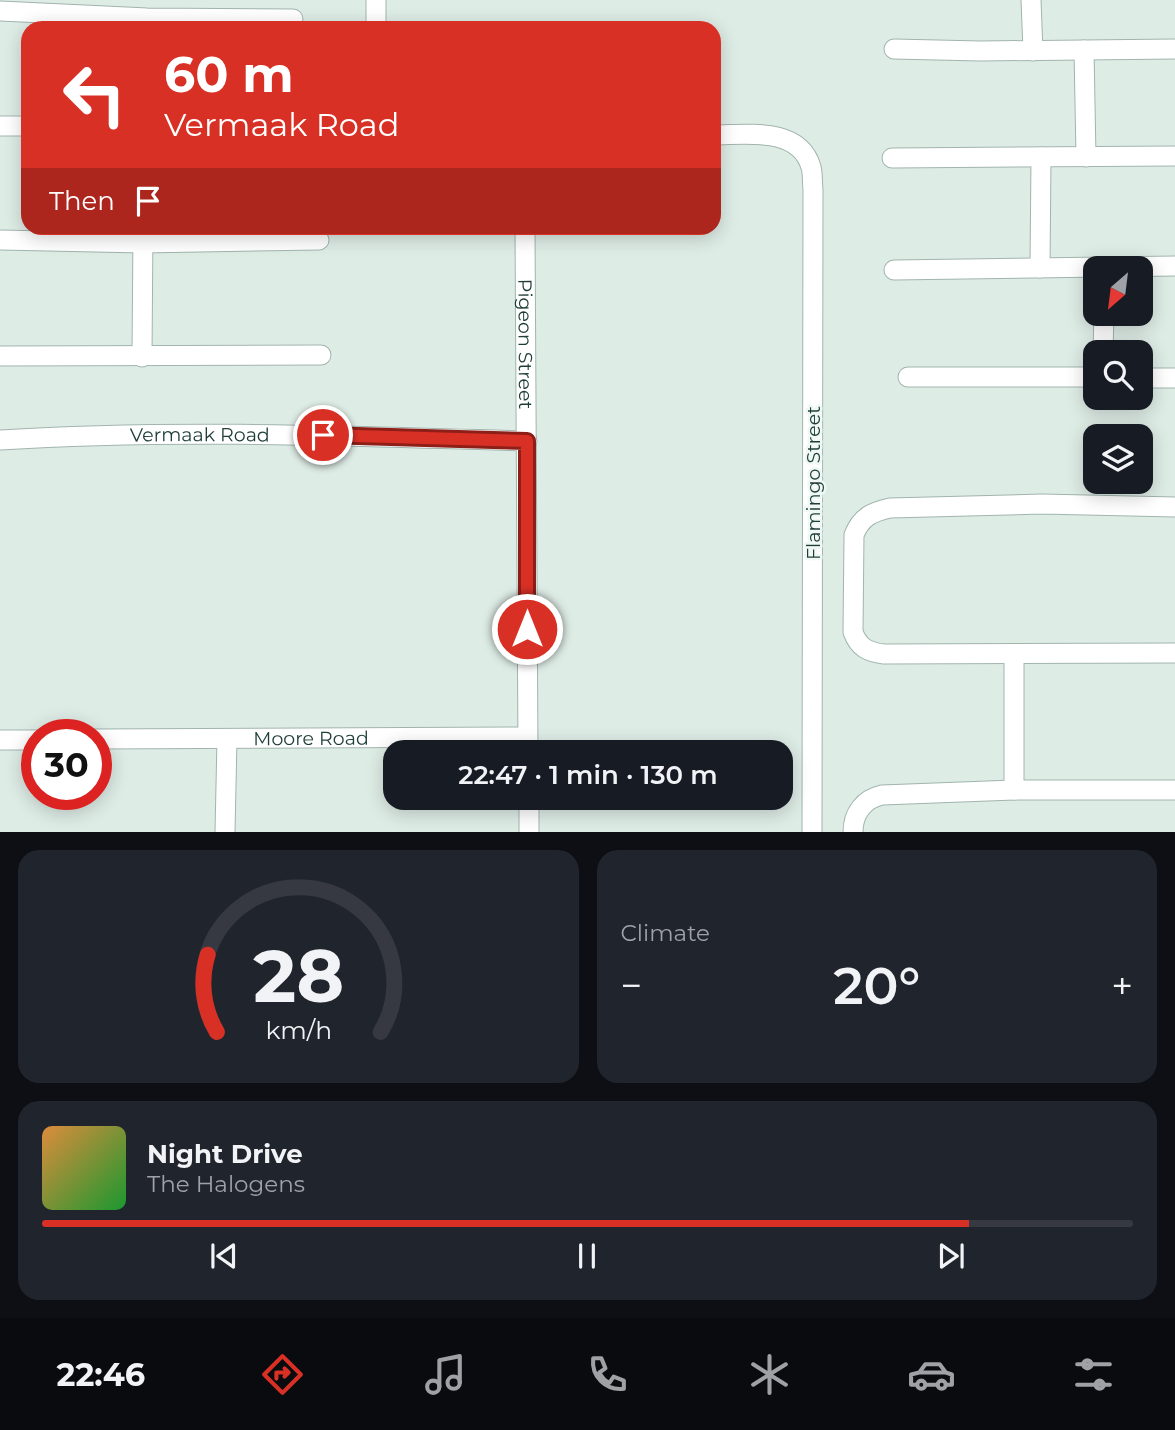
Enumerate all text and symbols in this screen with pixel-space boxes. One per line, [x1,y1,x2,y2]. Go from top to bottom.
text: 60 m [164,45,294,104]
icon: left [49,49,140,140]
text: Vermaak Road [164,105,399,144]
icon: arrive [129,182,167,220]
text: Then [49,185,115,217]
north arrow [1083,256,1153,326]
map controls [1083,256,1153,494]
street label: Pigeon Street [513,279,537,410]
button: search [1083,340,1153,410]
pin [293,405,353,465]
street label: Flamingo Street [802,406,825,560]
icon: arrive [304,416,342,454]
street label: Vermaak Road [130,423,270,447]
button: layers [1083,424,1153,494]
position arrow [490,592,564,666]
speed limit sign: 30 [21,719,112,810]
street label: Moore Road [253,727,369,750]
text: 22:47 · 1 min · 130 m [458,759,718,791]
text: Climate [621,919,710,947]
text: 28 [253,933,344,1021]
text: 20° [833,954,920,1017]
text: − [621,962,642,1009]
text: + [1111,962,1133,1009]
text: km/h [265,1015,332,1045]
text: Night Drive [147,1138,303,1170]
text: The Halogens [147,1170,305,1198]
icon: previous [205,1237,243,1275]
icon: pause [568,1237,606,1275]
icon: next [932,1237,970,1275]
icon: directions [258,1350,307,1399]
icon: music [421,1350,470,1399]
icon: phone [583,1350,632,1399]
icon: climate [745,1350,794,1399]
icon: car [907,1350,956,1399]
icon: filters [1069,1350,1118,1399]
text: 22:46 [57,1355,145,1394]

